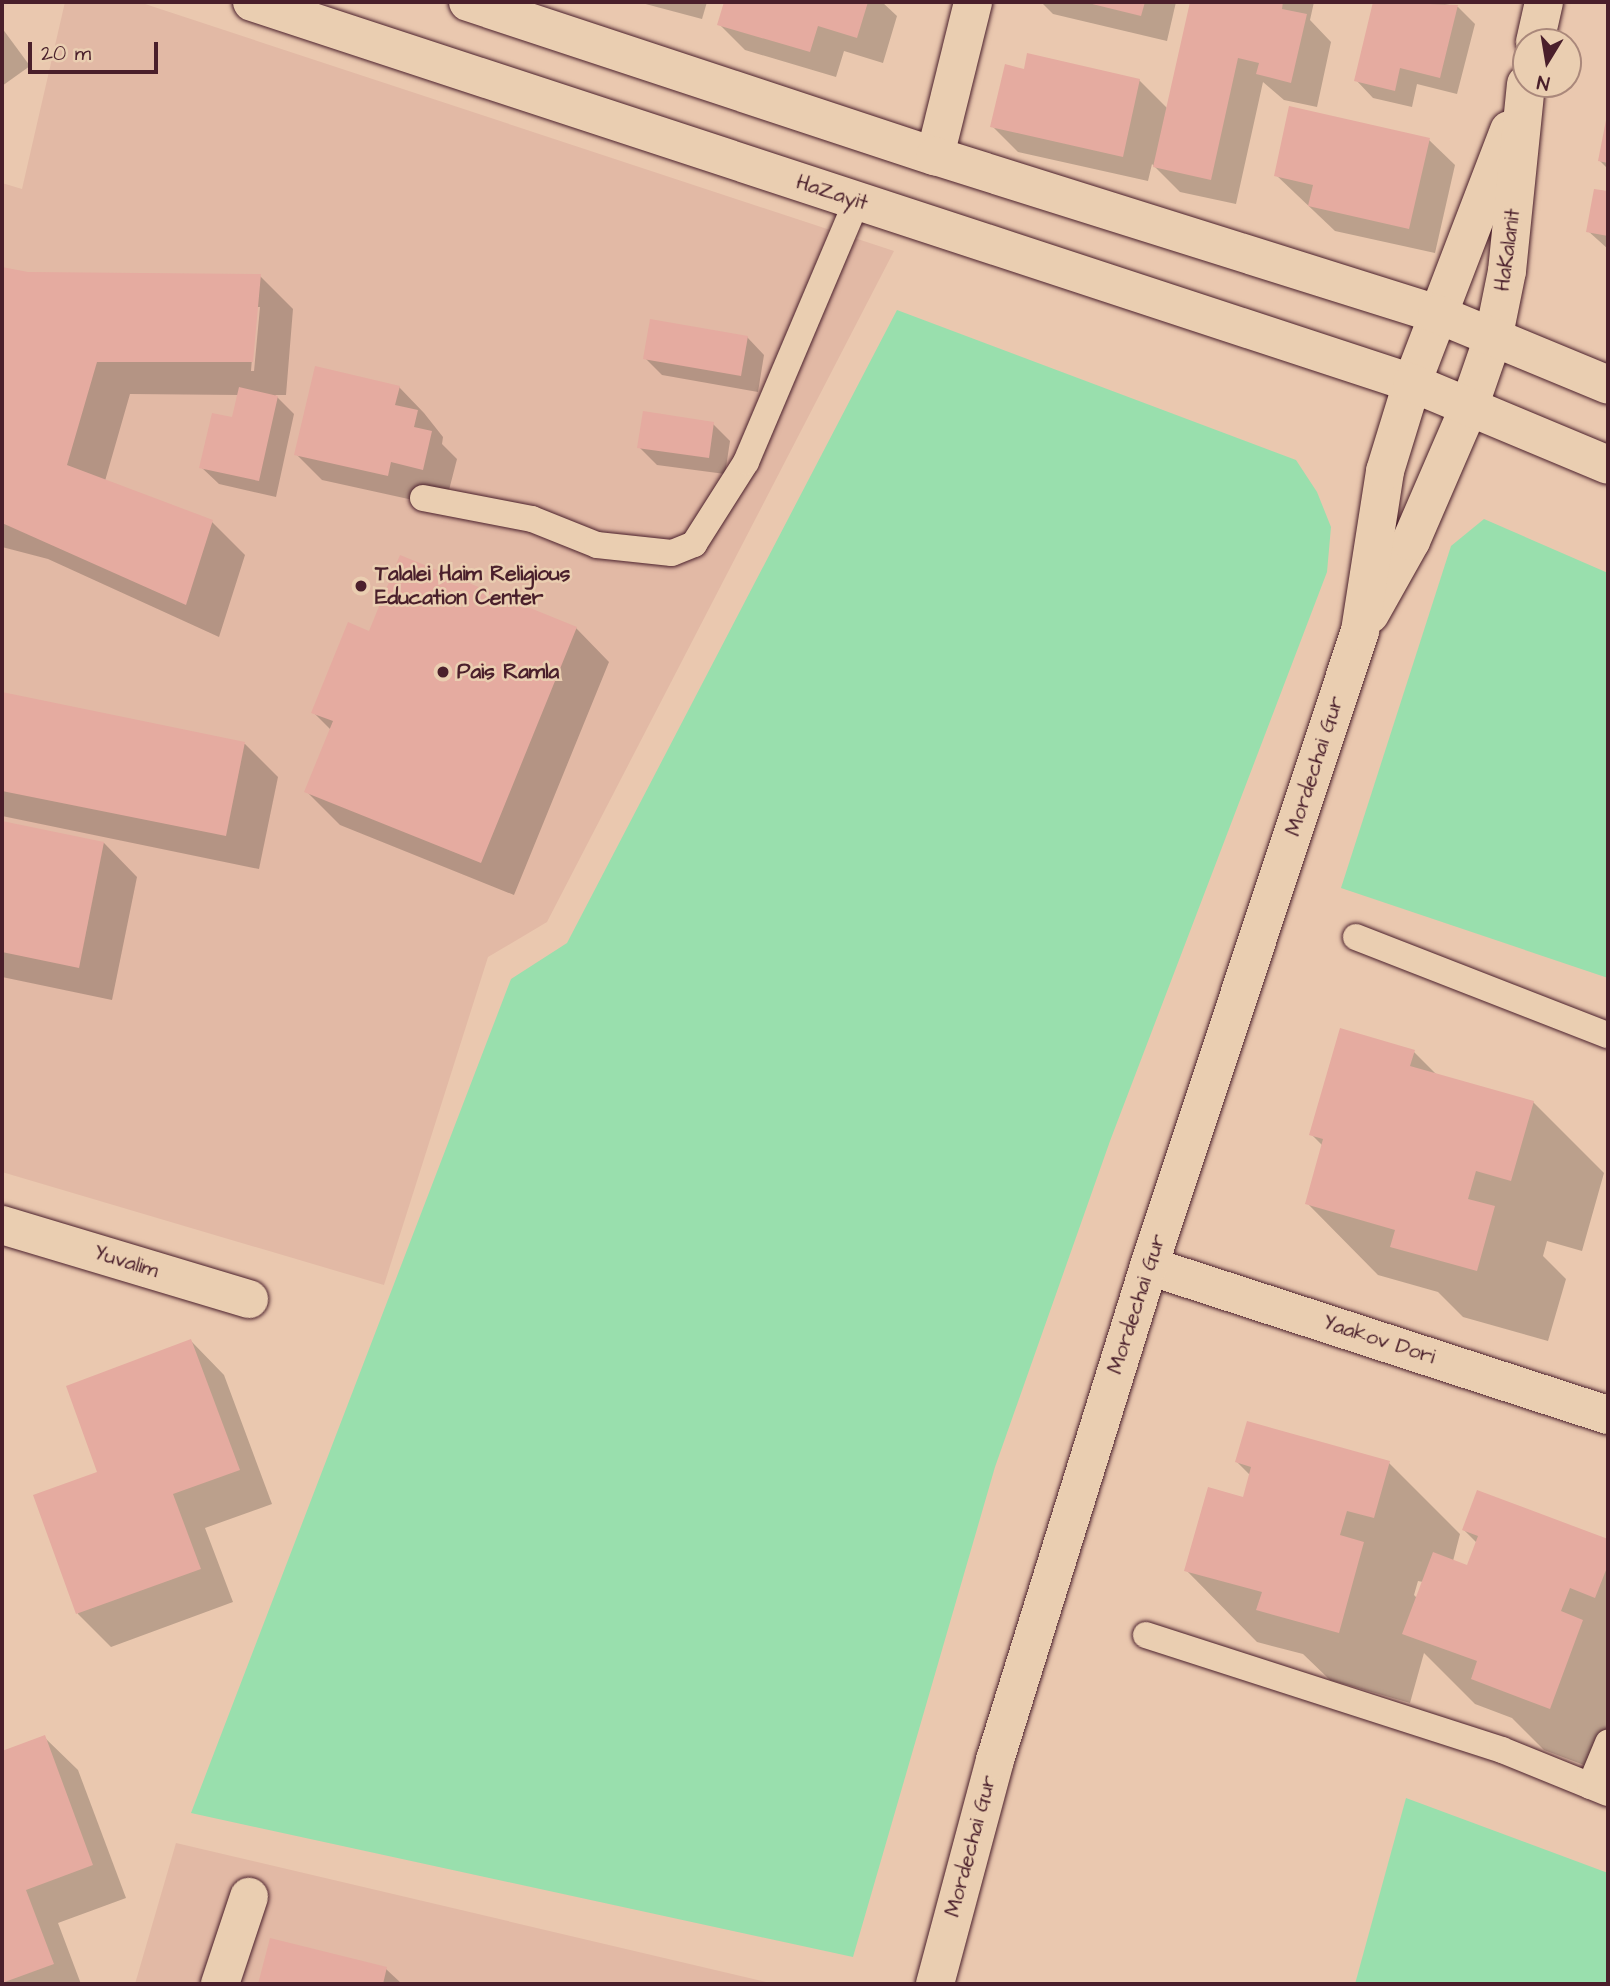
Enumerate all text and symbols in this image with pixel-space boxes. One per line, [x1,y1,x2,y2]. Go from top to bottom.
scale bar [32,28,161,72]
north arrow [1512,28,1582,98]
text: 20 m [41,39,91,68]
text: N [1535,68,1552,97]
street label: HaZayit [793,170,871,216]
street label: HaKalanit [1490,207,1526,293]
place label: Talalei Haim Religious Education Center [375,561,570,611]
marker: Talalei Haim Religious Education Center [353,578,369,594]
place label: Pais Ramla [457,659,559,685]
marker: Pais Ramla [435,664,451,680]
street label: Mordechai Gur [1281,693,1349,839]
street label: Mordechai Gur [1103,1231,1171,1377]
street label: Yuvalim [91,1240,161,1284]
street label: Yaakov Dori [1320,1310,1438,1370]
street label: Mordechai Gur [940,1772,1002,1920]

